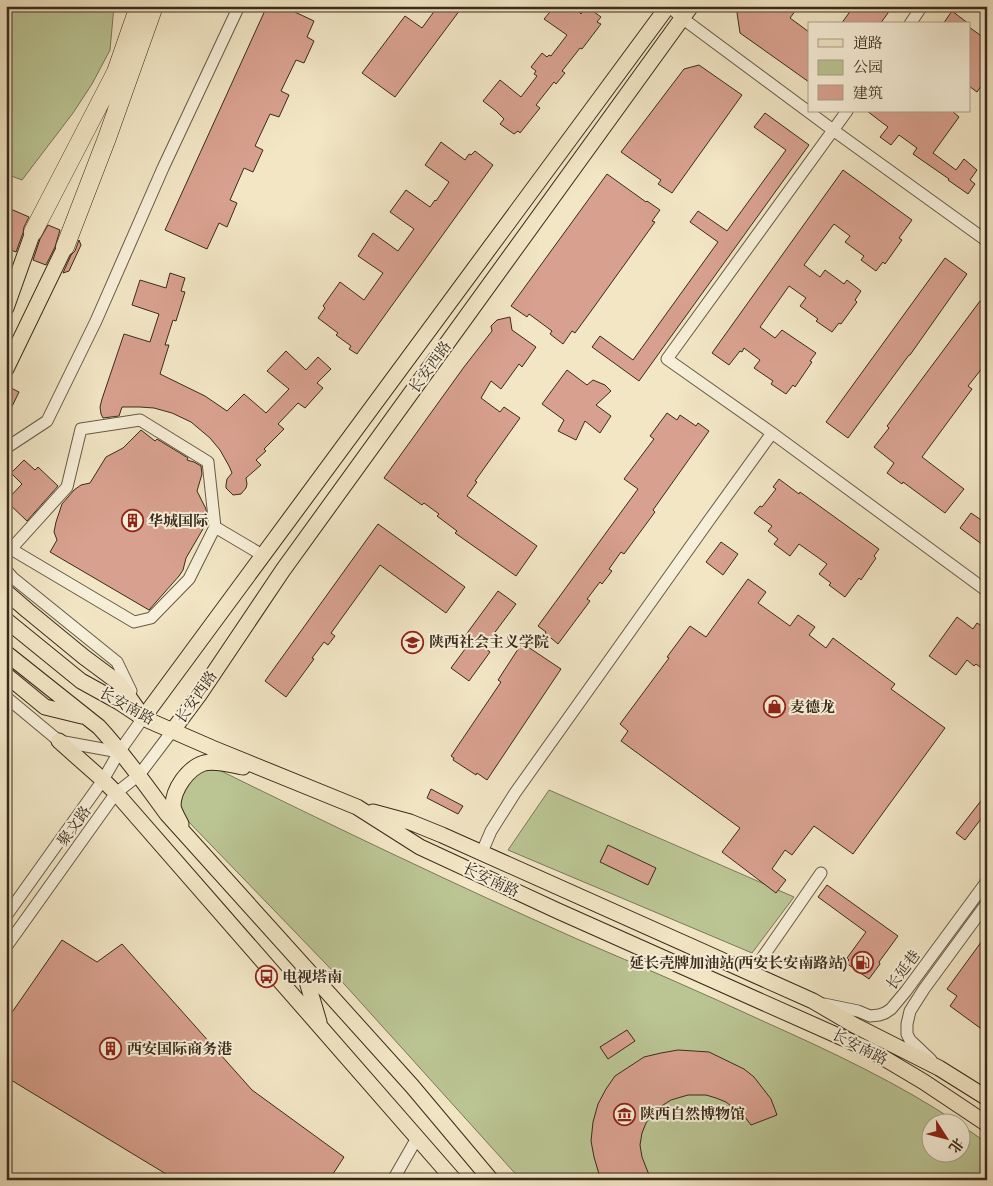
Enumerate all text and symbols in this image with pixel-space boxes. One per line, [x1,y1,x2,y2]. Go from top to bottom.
legend [808,22,970,112]
text: 道路 [853,34,883,53]
text: 公园 [853,58,883,77]
text: 建筑 [853,84,883,103]
street label: 长安西路 [405,337,456,397]
building icon: 华城国际 [120,509,144,533]
place label: 华城国际 [148,512,208,531]
school or university icon: 陕西社会主义学院 [401,630,425,654]
place label: 陕西社会主义学院 [429,633,549,652]
street label: 长安西路 [171,667,221,727]
street label: 长安南路 [96,684,158,729]
shop icon: 麦德龙 [762,695,786,719]
place label: 麦德龙 [790,698,835,717]
street label: 聚文路 [53,803,95,850]
street label: 长安南路 [460,859,522,902]
street label: 长延巷 [882,947,925,994]
fuel station icon: 延长壳牌加油站(西安长安南路站) [851,951,875,975]
place label: 延长壳牌加油站(西安长安南路站) [629,954,847,973]
bus stop icon: 电视塔南 [254,965,278,989]
place label: 电视塔南 [282,968,342,987]
street label: 长安南路 [829,1025,891,1070]
building icon: 西安国际商务港 [99,1037,123,1061]
place label: 西安国际商务港 [127,1040,232,1059]
museum icon: 陕西自然博物馆 [612,1102,636,1126]
place label: 陕西自然博物馆 [640,1105,745,1124]
north arrow [920,1114,970,1164]
text: 北 [944,1134,967,1156]

